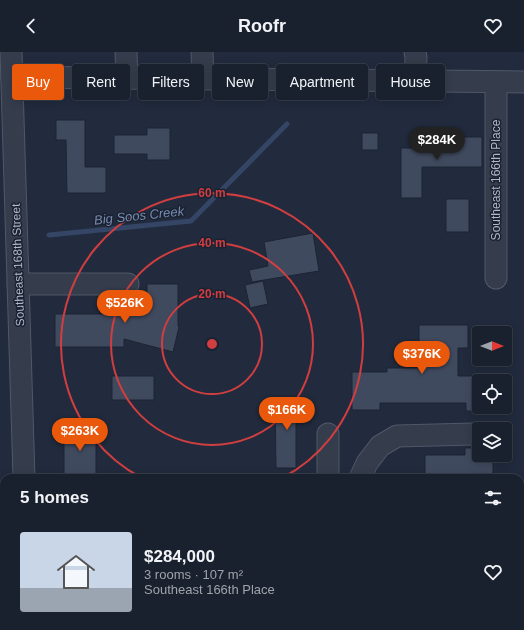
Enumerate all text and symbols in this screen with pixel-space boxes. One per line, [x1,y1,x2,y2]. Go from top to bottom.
icon: back [20,15,42,37]
icon: heart [482,15,504,37]
text: Roofr [238,16,286,36]
chip: Buy [12,64,64,100]
chip: Rent [72,64,130,100]
chip: Filters [138,64,204,100]
chip: New [212,64,268,100]
chip: Apartment [276,64,368,100]
chip: House [376,64,445,100]
street label: Southeast 166th Place [489,119,503,240]
pin: $284K [409,127,465,161]
text: $284K [418,132,456,147]
text: 60 m [198,186,226,200]
street label: Southeast 168th Street [9,203,27,327]
water label: Big Soos Creek [93,203,186,228]
text: 40 m [198,236,226,250]
text: 20 m [198,287,226,301]
pin: $526K [97,290,153,324]
text: $526K [106,295,144,310]
north arrow [472,326,512,366]
map controls [472,326,512,462]
centre of rings [205,337,219,351]
pin: $376K [394,341,450,375]
text: $376K [403,346,441,361]
button: locate [472,374,512,414]
pin: $166K [259,397,315,431]
text: $166K [268,402,306,417]
pin: $263K [52,418,108,452]
button: layers [472,422,512,462]
text: $263K [61,423,99,438]
icon: filters [482,487,504,509]
text: 5 homes [20,488,89,507]
text: $284,000 [144,547,215,566]
icon: home [52,548,100,596]
icon: heart [482,561,504,583]
text: 3 rooms · 107 m² [144,567,243,582]
text: Southeast 166th Place [144,582,275,597]

